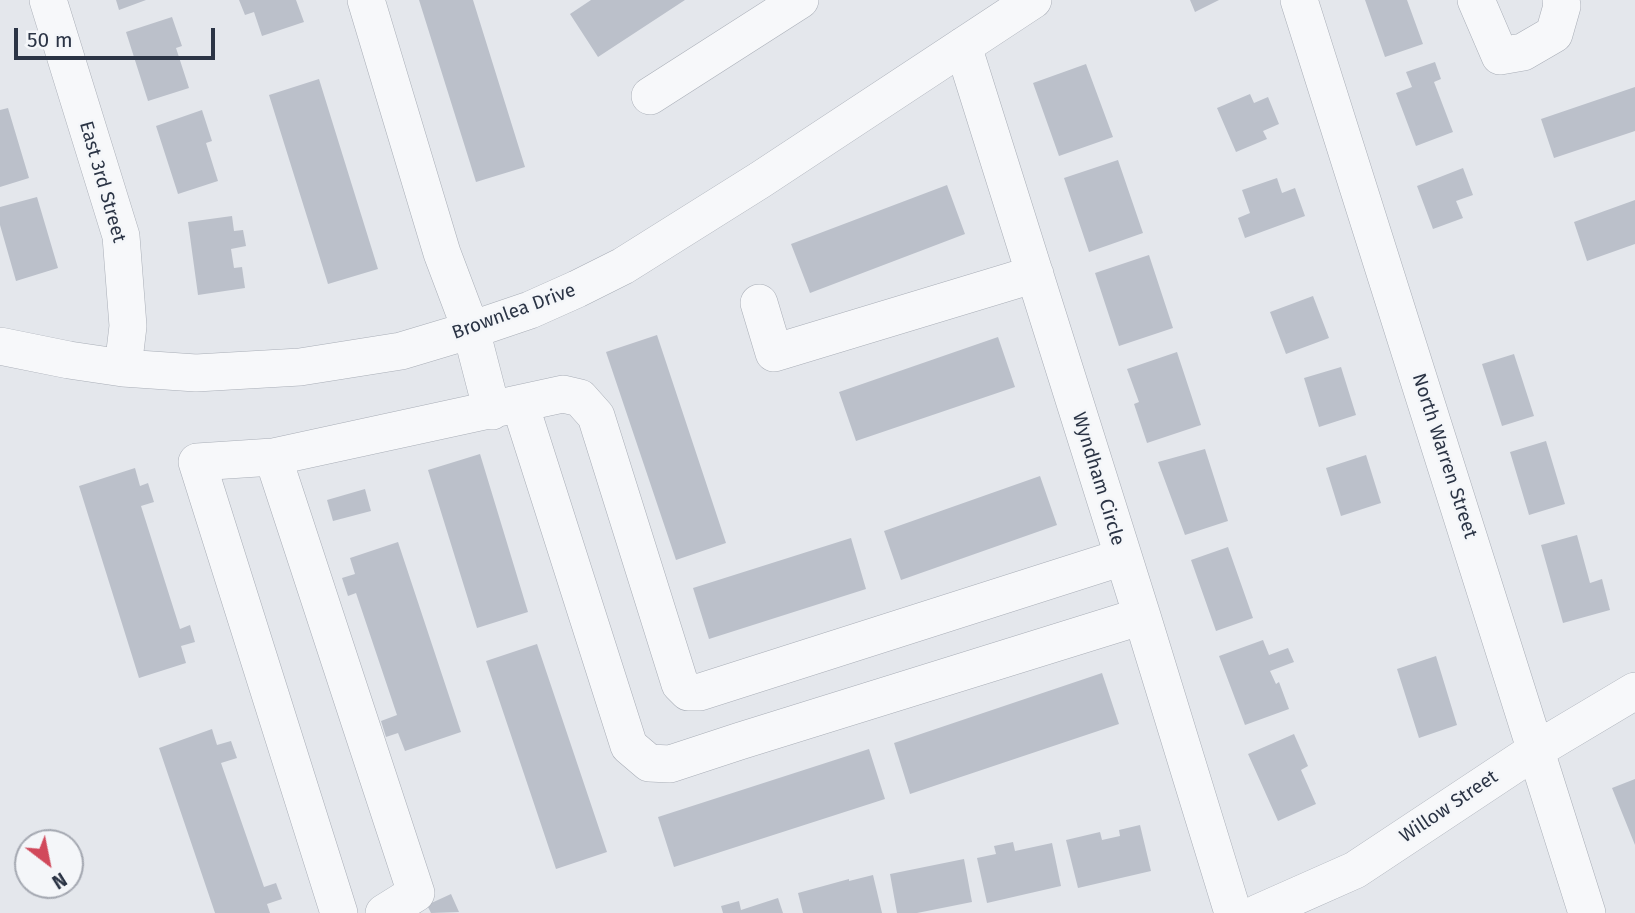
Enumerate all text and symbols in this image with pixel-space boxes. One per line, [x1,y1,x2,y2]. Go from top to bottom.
scale bar [18,14,219,58]
text: 50 m [27,27,73,53]
street label: East 3rd Street [74,119,130,245]
street label: Brownlea Drive [449,279,579,345]
street label: North Warren Street [1407,371,1481,541]
street label: Wyndham Circle [1067,410,1129,548]
street label: Willow Street [1396,766,1502,848]
north arrow [14,829,84,899]
text: N [48,867,71,894]

